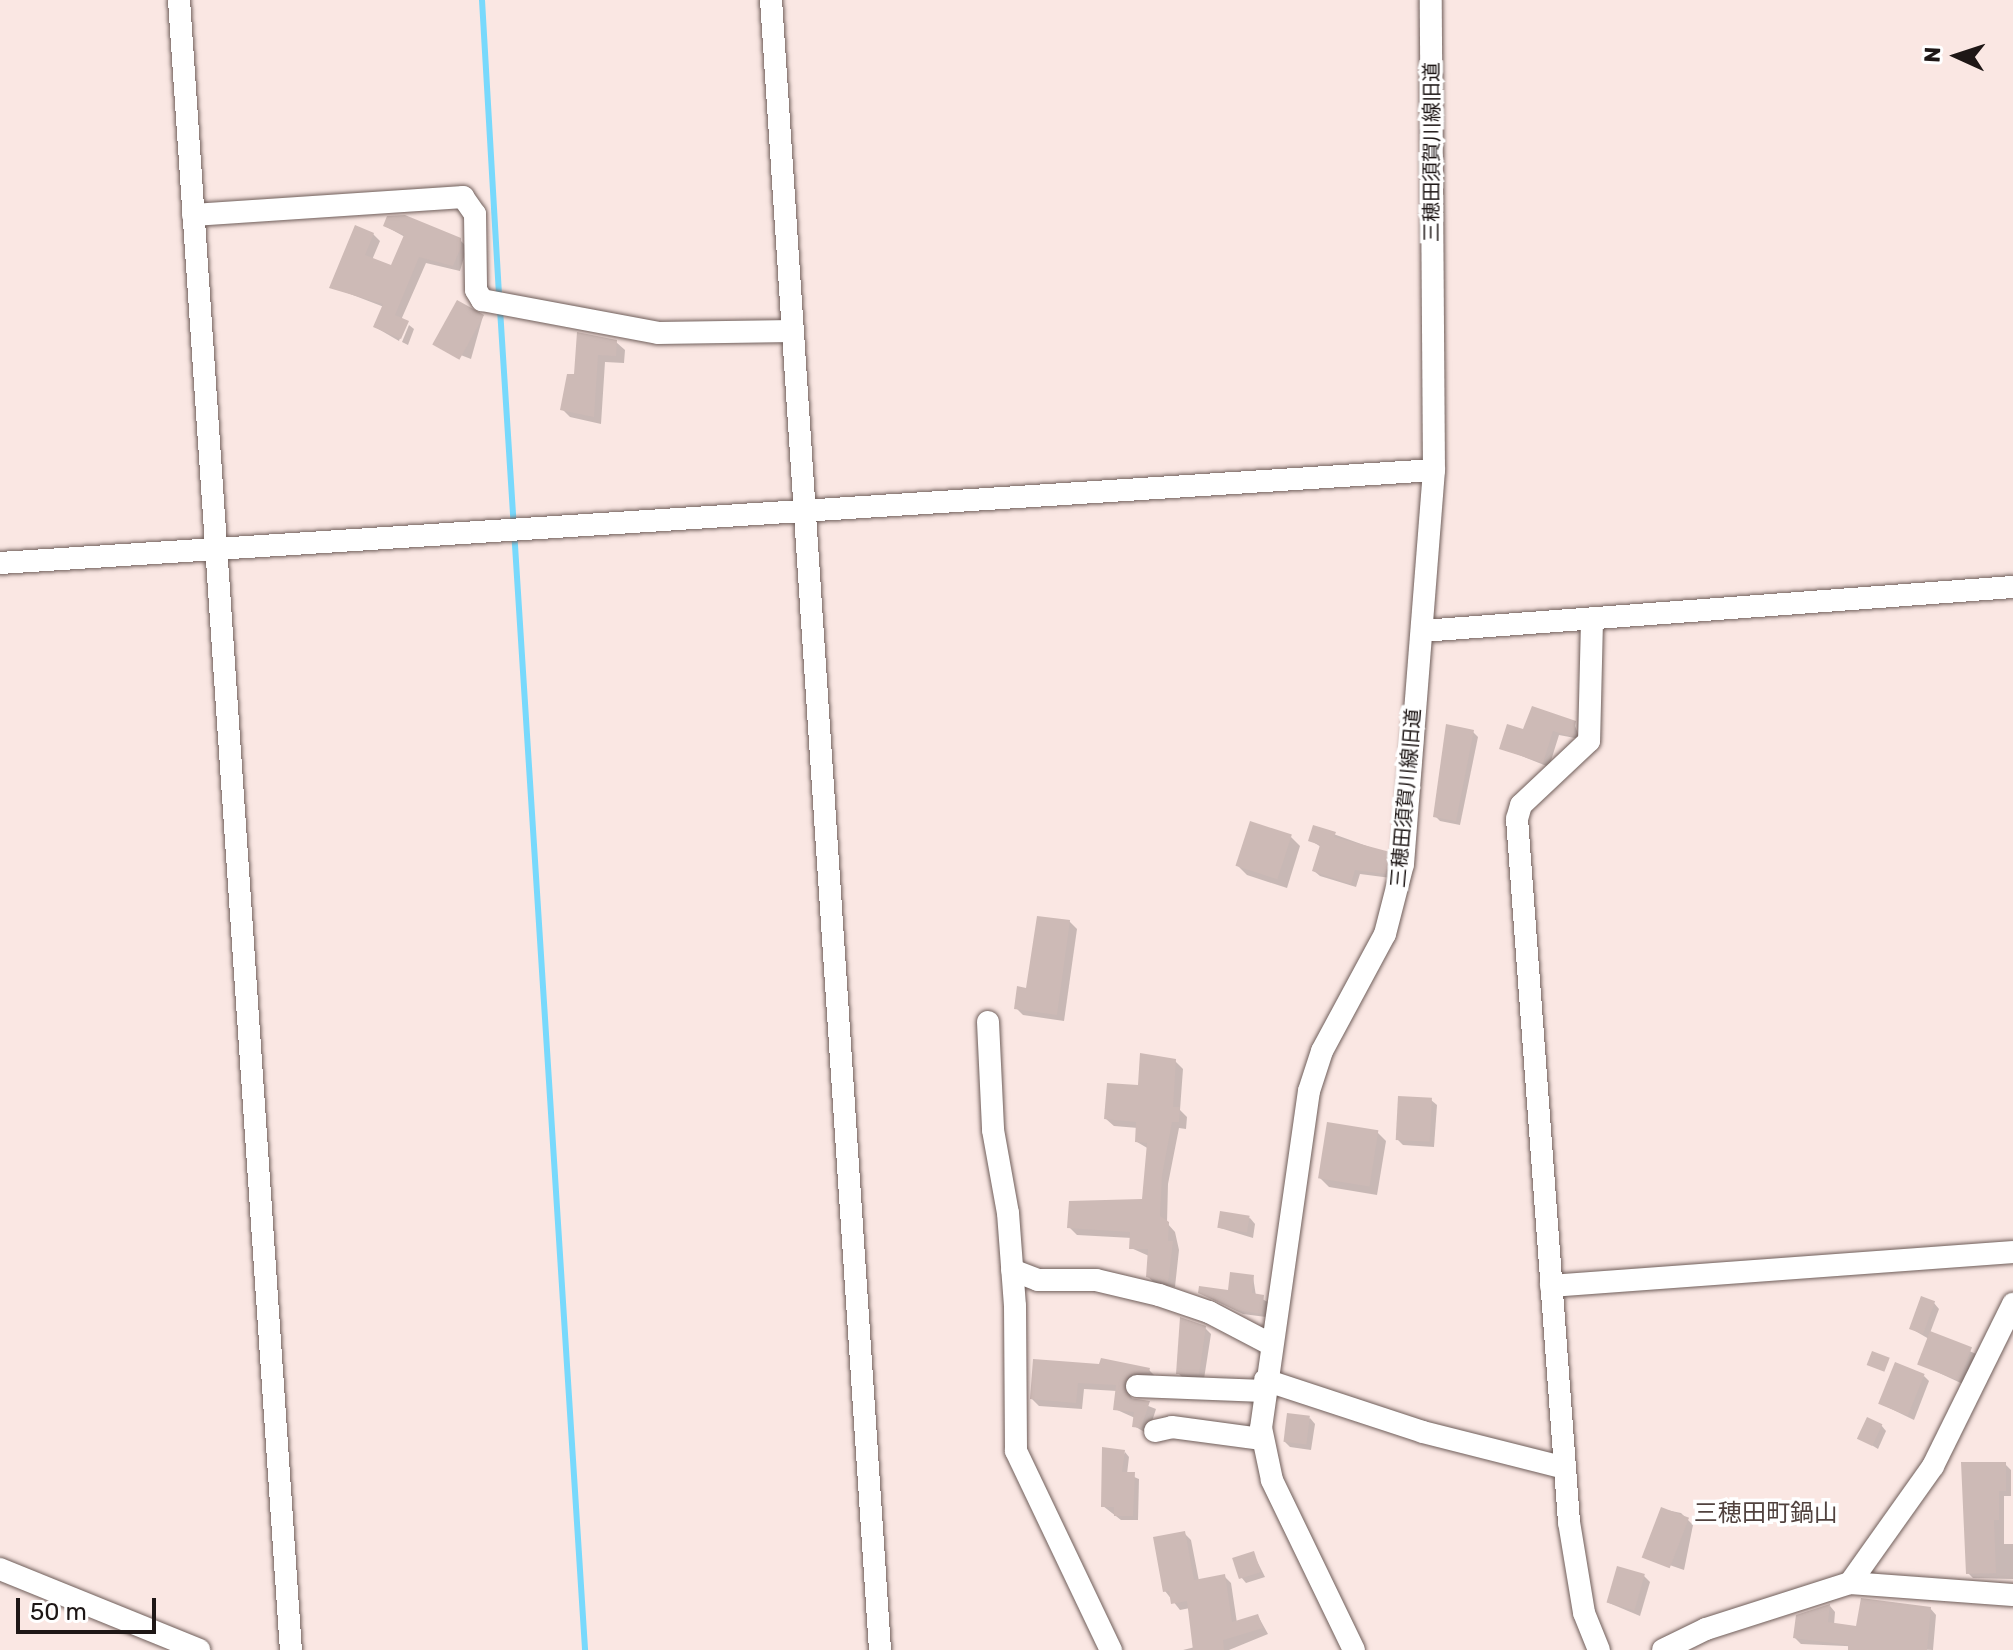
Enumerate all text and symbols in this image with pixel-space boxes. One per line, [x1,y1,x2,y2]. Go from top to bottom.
north arrow [1917,16,1997,96]
text: N [1919,46,1946,63]
street label: 三穂田須賀川線旧道 [1420,62,1444,242]
street label: 三穂田須賀川線旧道 [1386,707,1426,889]
district label: 三穂田町鍋山 [1694,1500,1838,1528]
scale bar [20,1582,160,1632]
text: 50 m [30,1598,87,1626]

